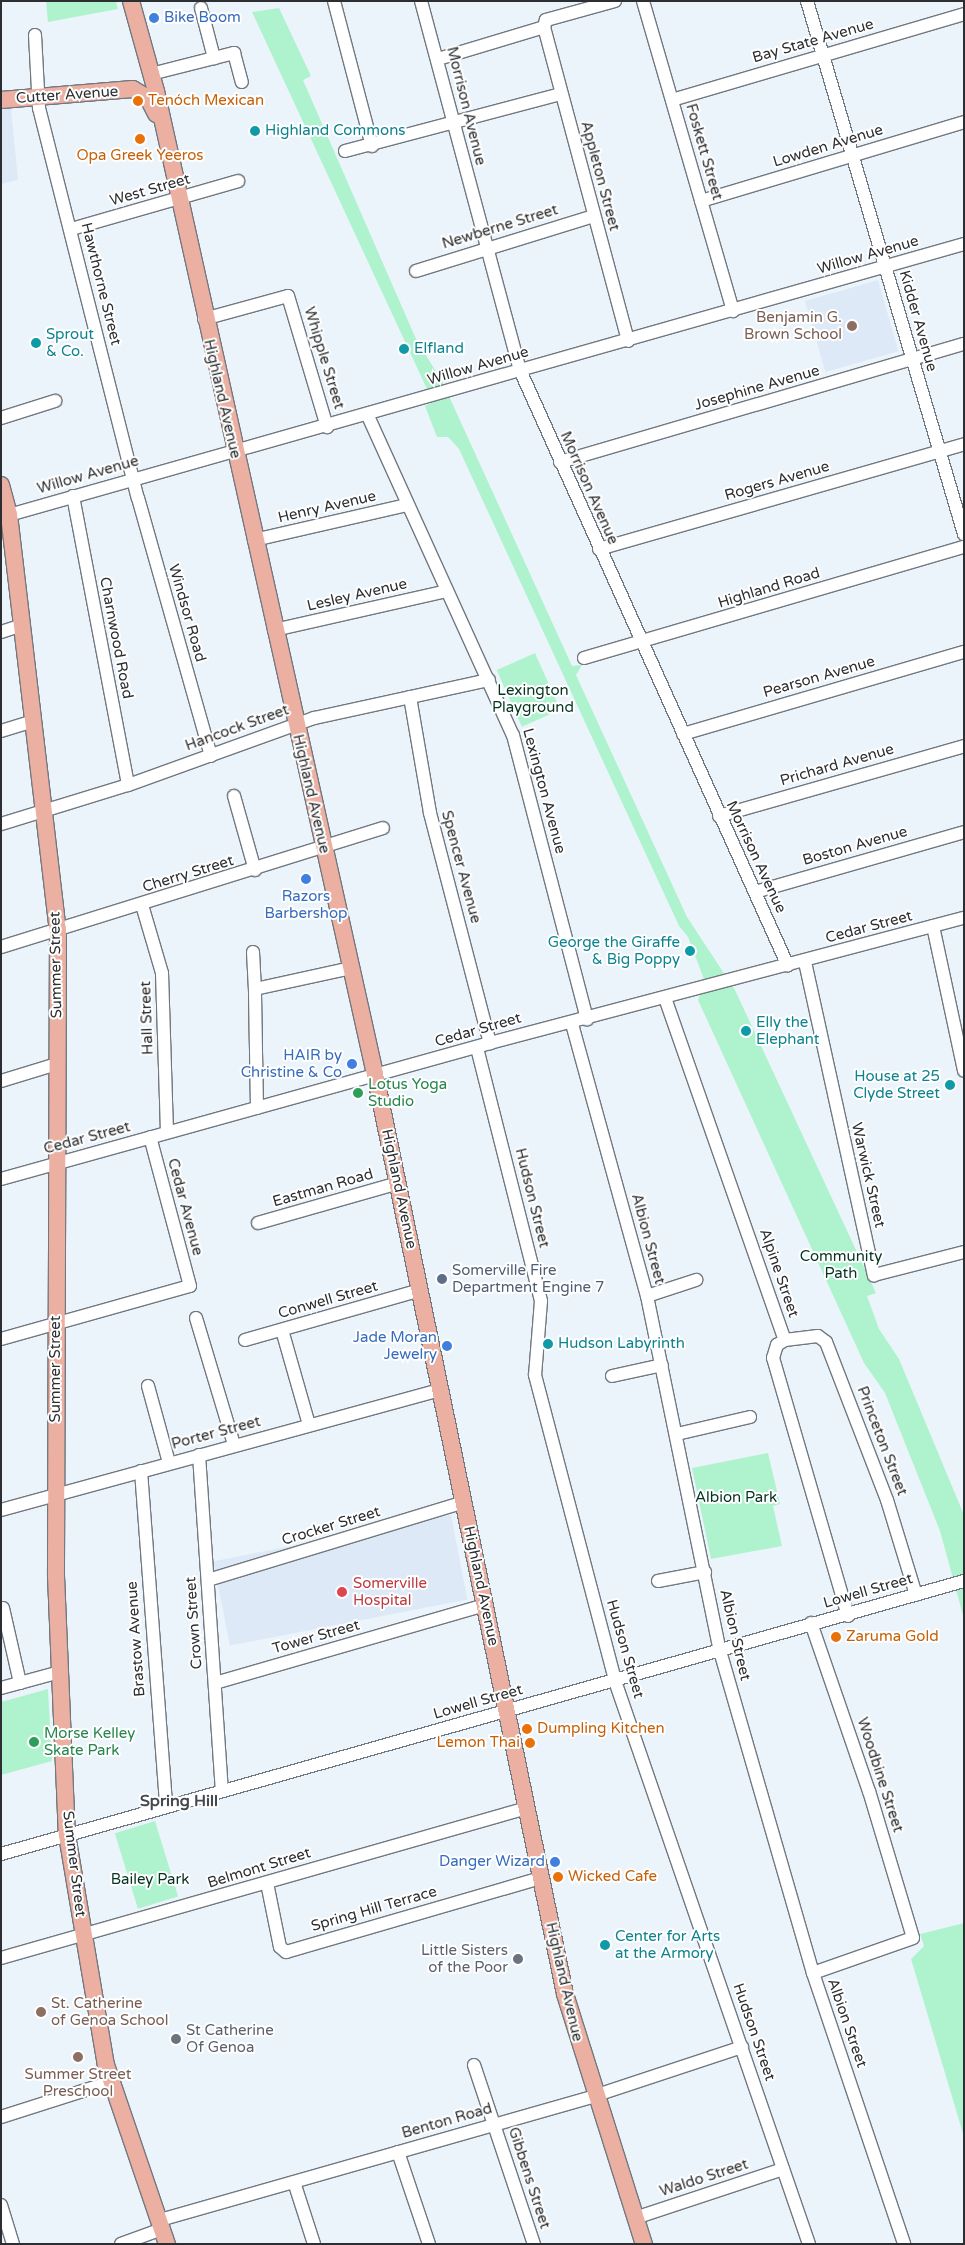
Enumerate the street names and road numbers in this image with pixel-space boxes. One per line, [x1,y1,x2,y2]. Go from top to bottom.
street label: Bay State Avenue [750,15,876,67]
street label: Morrison Avenue [443,45,489,167]
street label: Cutter Avenue [15,82,119,108]
street label: Foskett Street [682,102,726,202]
street label: Appleton Street [577,119,623,233]
street label: Lowden Avenue [771,121,885,171]
street label: West Street [108,170,192,210]
street label: Newberne Street [440,201,560,253]
street label: Hawthorne Street [77,221,125,347]
street label: Willow Avenue [815,232,921,278]
street label: Kidder Avenue [895,268,941,374]
street label: Whipple Street [300,305,348,411]
street label: Highland Avenue [200,338,244,460]
street label: Willow Avenue [425,343,531,389]
street label: Josephine Avenue [692,362,822,414]
street label: Morrison Avenue [556,429,622,547]
street label: Willow Avenue [35,452,141,498]
street label: Rogers Avenue [722,457,832,505]
street label: Henry Avenue [276,487,378,527]
street label: Windsor Road [164,562,210,664]
street label: Highland Road [716,564,822,612]
street label: Lesley Avenue [305,575,409,615]
street label: Charnwood Road [95,576,137,700]
street label: Pearson Avenue [761,652,877,702]
street label: Hancock Street [183,701,291,755]
street label: Lexington Avenue [519,726,569,856]
street label: Highland Avenue [289,733,333,855]
street label: Prichard Avenue [778,740,896,790]
street label: Morrison Avenue [722,798,790,916]
street label: Spencer Avenue [437,809,485,925]
street label: Boston Avenue [801,822,909,870]
street label: Cherry Street [140,852,236,896]
street label: Cedar Street [824,907,914,947]
street label: Summer Street [46,911,66,1019]
street label: Hall Street [137,981,157,1055]
street label: Cedar Street [433,1009,523,1051]
street label: Cedar Street [42,1118,132,1158]
street label: Warwick Street [847,1121,889,1229]
street label: Highland Avenue [378,1128,420,1250]
street label: Hudson Street [511,1146,553,1250]
street label: Cedar Avenue [163,1156,207,1258]
street label: Eastman Road [271,1165,375,1211]
street label: Albion Street [627,1192,669,1286]
street label: Alpine Street [755,1226,803,1320]
street label: Conwell Street [276,1277,380,1323]
street label: Summer Street [47,1316,65,1422]
street label: Princeton Street [853,1384,911,1498]
street label: Porter Street [170,1412,262,1454]
street label: Crocker Street [280,1502,382,1550]
street label: Highland Avenue [460,1525,502,1647]
street label: Lowell Street [821,1570,915,1612]
street label: Crown Street [182,1576,206,1670]
street label: Brastow Avenue [123,1581,149,1697]
street label: Albion Street [716,1588,754,1682]
street label: Hudson Street [602,1598,648,1700]
street label: Tower Street [270,1616,362,1658]
street label: Lowell Street [431,1681,525,1723]
street label: Woodbine Street [853,1715,907,1835]
street label: Summer Street [59,1810,89,1918]
street label: Belmont Street [205,1844,313,1892]
street label: Spring Hill Terrace [309,1882,439,1936]
street label: Highland Avenue [542,1921,586,2043]
street label: Albion Street [823,1976,871,2070]
street label: Hudson Street [729,1981,779,2083]
street label: Benton Road [400,2099,494,2143]
street label: Gibbens Street [504,2125,554,2231]
street label: Waldo Street [657,2155,751,2201]

